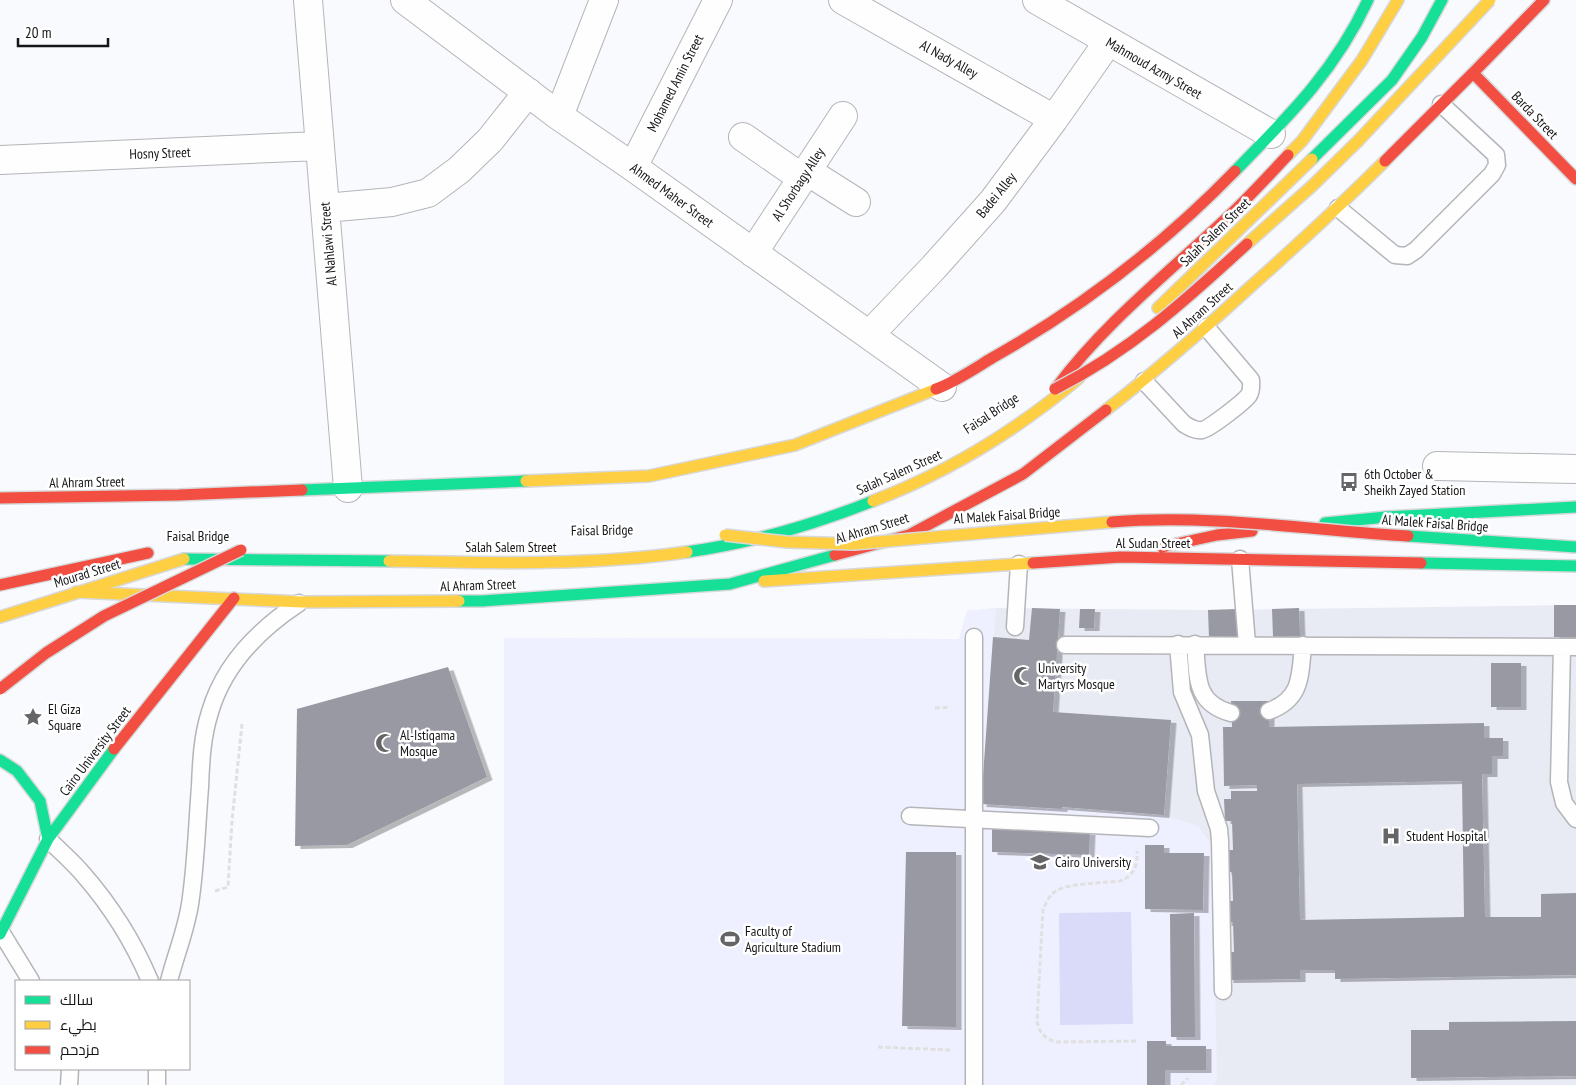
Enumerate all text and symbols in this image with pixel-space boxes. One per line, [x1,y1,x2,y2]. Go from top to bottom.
scale bar [18,15,108,47]
text: 20 m [25,23,51,42]
street label: Mohamed Amin Street [643,31,707,135]
street label: Mahmoud Azmy Street [1103,33,1205,103]
street label: Al Nady Alley [917,36,982,83]
street label: Barda Street [1508,87,1562,143]
street label: Hosny Street [129,143,191,163]
street label: Al Shorbagy Alley [768,143,829,224]
street label: Ahmed Maher Street [627,159,717,231]
street label: Badei Alley [972,168,1020,222]
street label: Salah Salem Street [1176,194,1254,270]
street label: Al Nahlawi Street [315,201,341,287]
street label: Al Ahram Street [1168,278,1236,342]
street label: Faisal Bridge [960,388,1022,438]
street label: Salah Salem Street [854,445,944,499]
place label: 6th October & Sheikh Zayed Station [1364,465,1465,499]
bus stop icon: 6th October & Sheikh Zayed Station [1338,471,1360,493]
street label: Al Ahram Street [49,472,125,492]
street label: Al Malek Faisal Bridge [953,502,1061,528]
street label: Al Ahram Street [833,508,911,548]
street label: Al Malek Faisal Bridge [1381,510,1489,536]
street label: Faisal Bridge [571,520,634,540]
street label: Faisal Bridge [167,527,229,545]
street label: Al Sudan Street [1116,534,1190,552]
street label: Salah Salem Street [465,538,557,556]
street label: Mourad Street [52,554,123,592]
street label: Al Ahram Street [440,575,516,595]
place label: University Martyrs Mosque [1038,659,1115,693]
mosque icon: University Martyrs Mosque [1012,665,1034,687]
place label: El Giza Square [48,700,82,734]
street label: Cairo University Street [55,703,135,799]
place icon: El Giza Square [22,706,44,728]
place label: Al-Istiqama Mosque [400,726,455,760]
mosque icon: Al-Istiqama Mosque [374,732,396,754]
hospital icon: Student Hospital [1380,825,1402,847]
place label: Student Hospital [1406,827,1488,845]
school or university icon: Cairo University [1029,851,1051,873]
place label: Cairo University [1055,853,1132,871]
place label: Faculty of Agriculture Stadium [745,922,841,956]
sports icon: Faculty of Agriculture Stadium [719,928,741,950]
legend [15,980,190,1070]
text: سالك [60,990,93,1009]
text: بطيء [60,1015,97,1037]
text: مزدحم [60,1040,100,1060]

